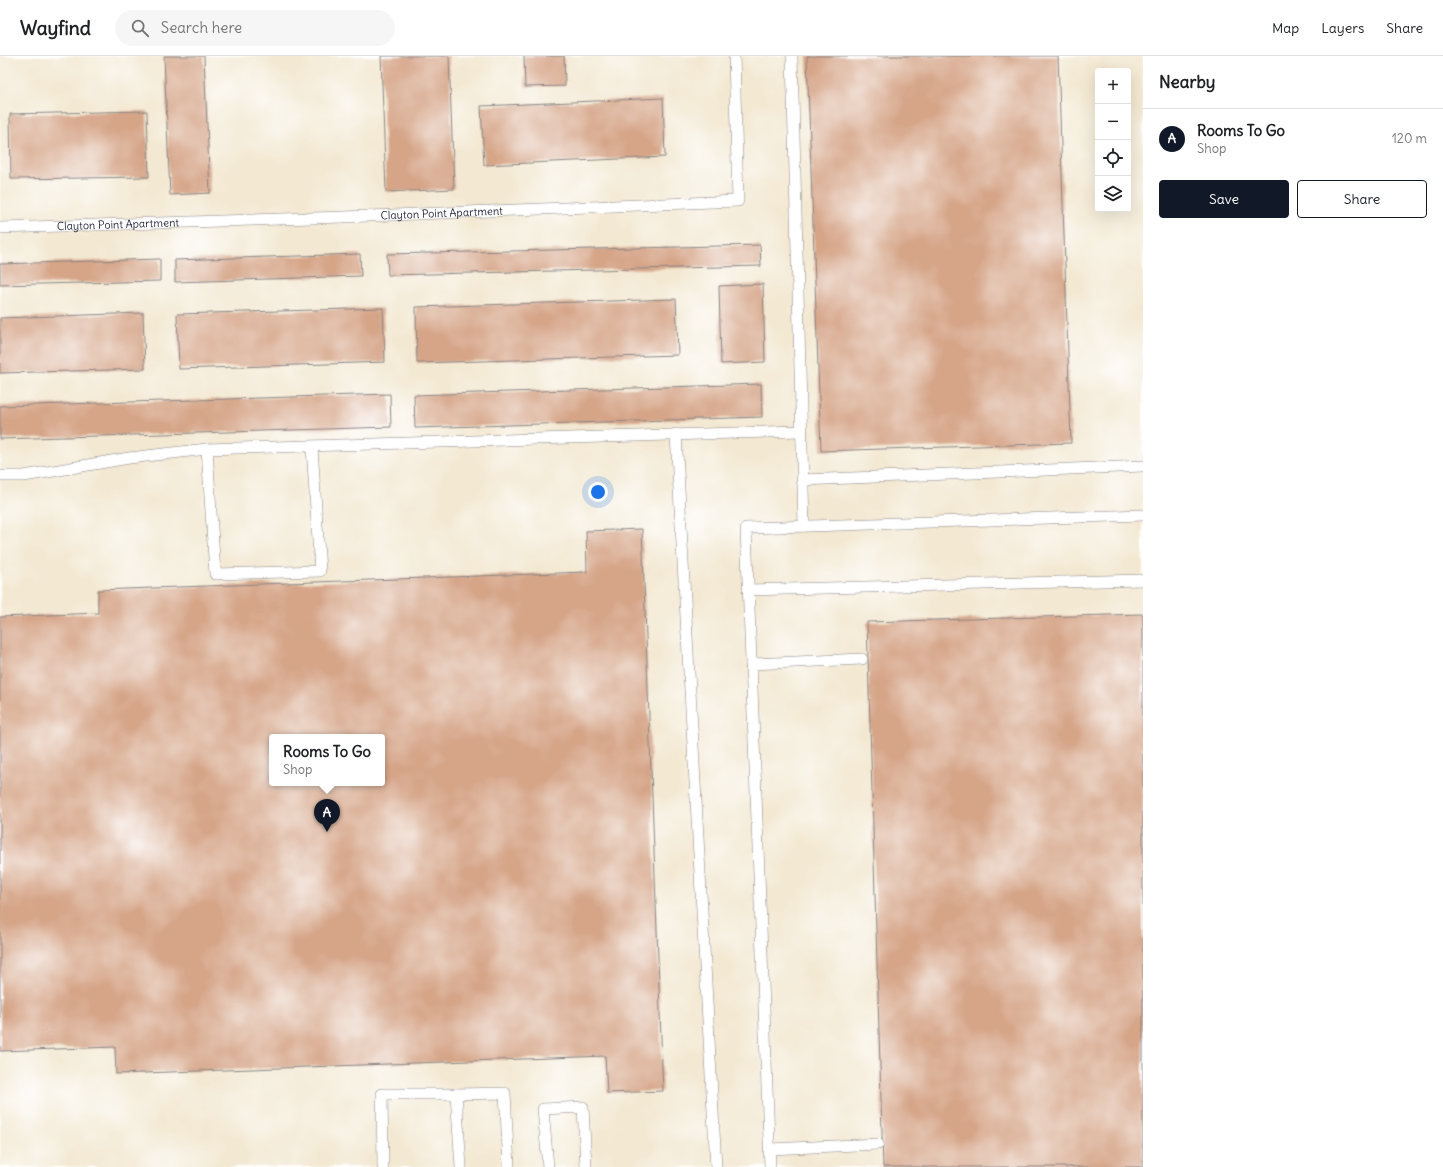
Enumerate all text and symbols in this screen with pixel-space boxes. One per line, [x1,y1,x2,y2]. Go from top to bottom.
search box [115,10,395,46]
text: Wayfind [20,16,91,40]
icon: search [129,17,151,39]
text: Search here [161,18,242,37]
text: Map [1272,19,1299,37]
text: Layers [1321,19,1364,37]
text: Share [1386,19,1423,37]
map controls [1095,68,1131,212]
button: + [1095,68,1131,104]
text: Nearby [1159,71,1215,93]
button: − [1095,104,1131,140]
text: Rooms To Go [1197,121,1285,140]
text: A [1168,130,1176,147]
text: 120 m [1392,130,1427,147]
button: locate [1095,140,1131,176]
text: Shop [1197,140,1226,157]
button: layers [1095,176,1131,212]
button: Save [1159,180,1289,218]
button: Share [1297,180,1427,218]
street label: Clayton Point Apartment [380,204,503,223]
street label: Clayton Point Apartment [57,215,180,233]
your location [588,482,608,502]
popup [269,734,385,786]
text: Rooms To Go [283,742,371,761]
text: Shop [283,761,312,778]
pin: A [314,799,340,832]

